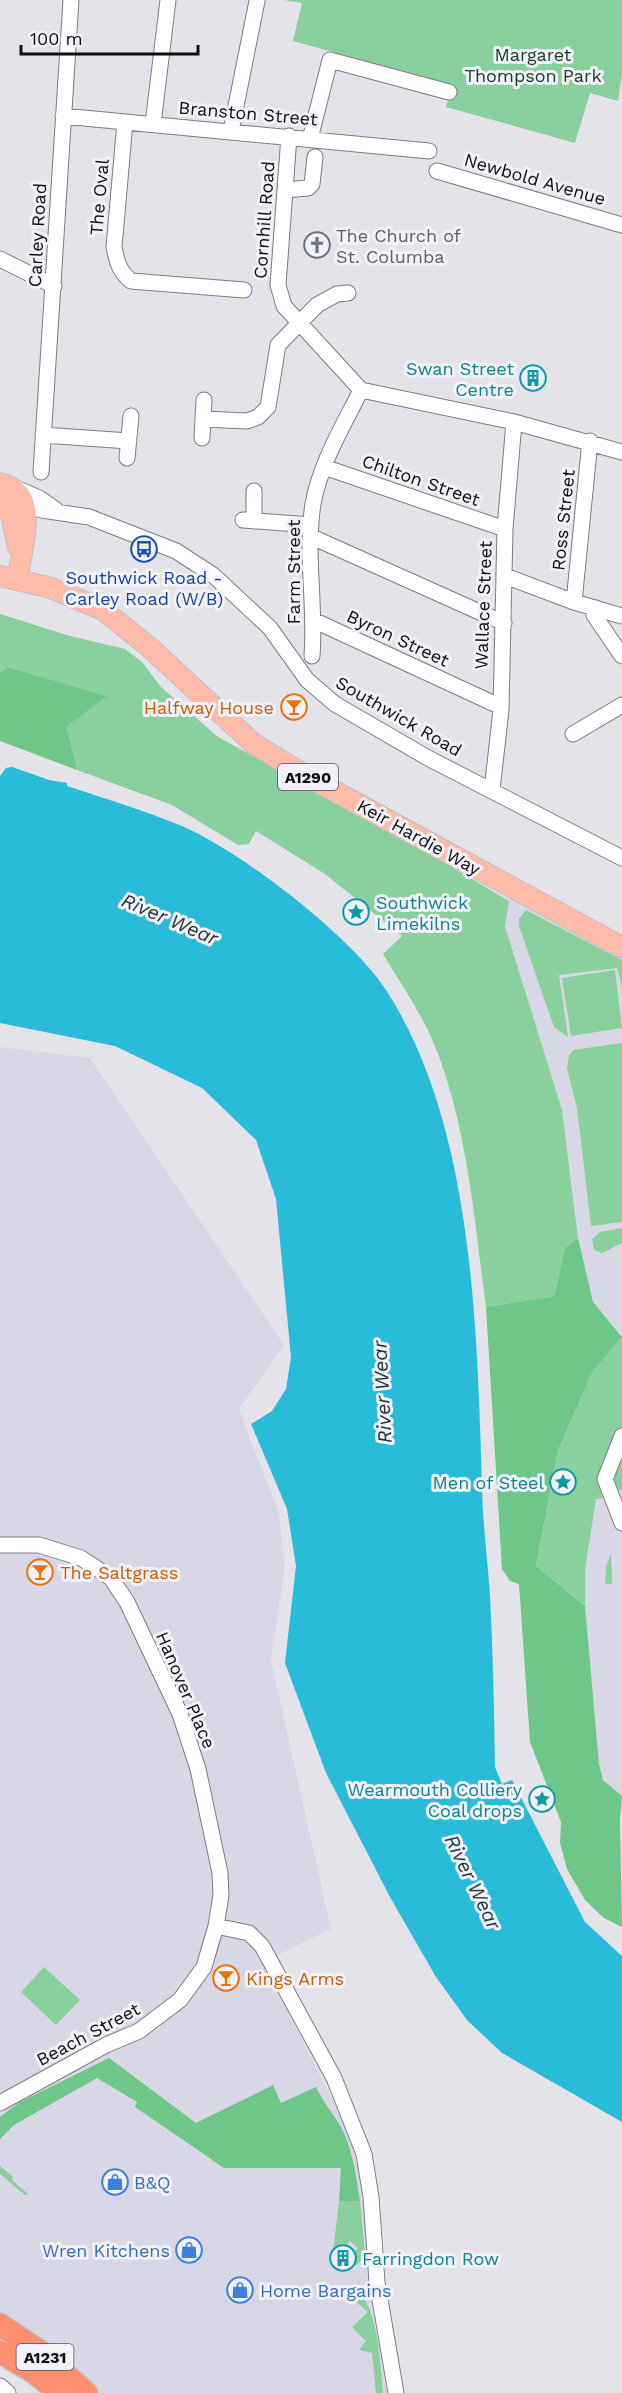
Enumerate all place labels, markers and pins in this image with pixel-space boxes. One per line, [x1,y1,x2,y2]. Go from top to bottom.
place label: The Church of St. Columba [336,225,461,267]
church icon: The Church of St. Columba [302,230,332,260]
place label: Swan Street Centre [406,358,514,400]
building icon: Swan Street Centre [518,363,548,393]
bus stop icon: Southwick Road - Carley Road (W/B) [129,534,159,564]
place label: Southwick Road - Carley Road (W/B) [65,567,223,609]
bar icon: Halfway House [279,692,309,722]
place label: Halfway House [144,697,274,718]
place label: Southwick Limekilns [376,892,468,934]
place icon: Southwick Limekilns [341,897,371,927]
place icon: Men of Steel [548,1467,578,1497]
place label: Men of Steel [433,1472,544,1493]
bar icon: The Saltgrass [25,1557,55,1587]
place label: The Saltgrass [60,1562,178,1583]
place label: Wearmouth Colliery Coal drops [348,1779,523,1821]
place icon: Wearmouth Colliery Coal drops [527,1784,557,1814]
bar icon: Kings Arms [211,1963,241,1993]
place label: Kings Arms [246,1968,344,1989]
shop icon: B&Q [100,2167,130,2197]
place label: B&Q [134,2172,170,2193]
shop icon: Wren Kitchens [174,2235,204,2265]
place label: Wren Kitchens [42,2240,170,2261]
building icon: Farringdon Row [328,2243,358,2273]
place label: Farringdon Row [362,2248,499,2269]
shop icon: Home Bargains [225,2275,255,2305]
place label: Home Bargains [260,2280,392,2301]

